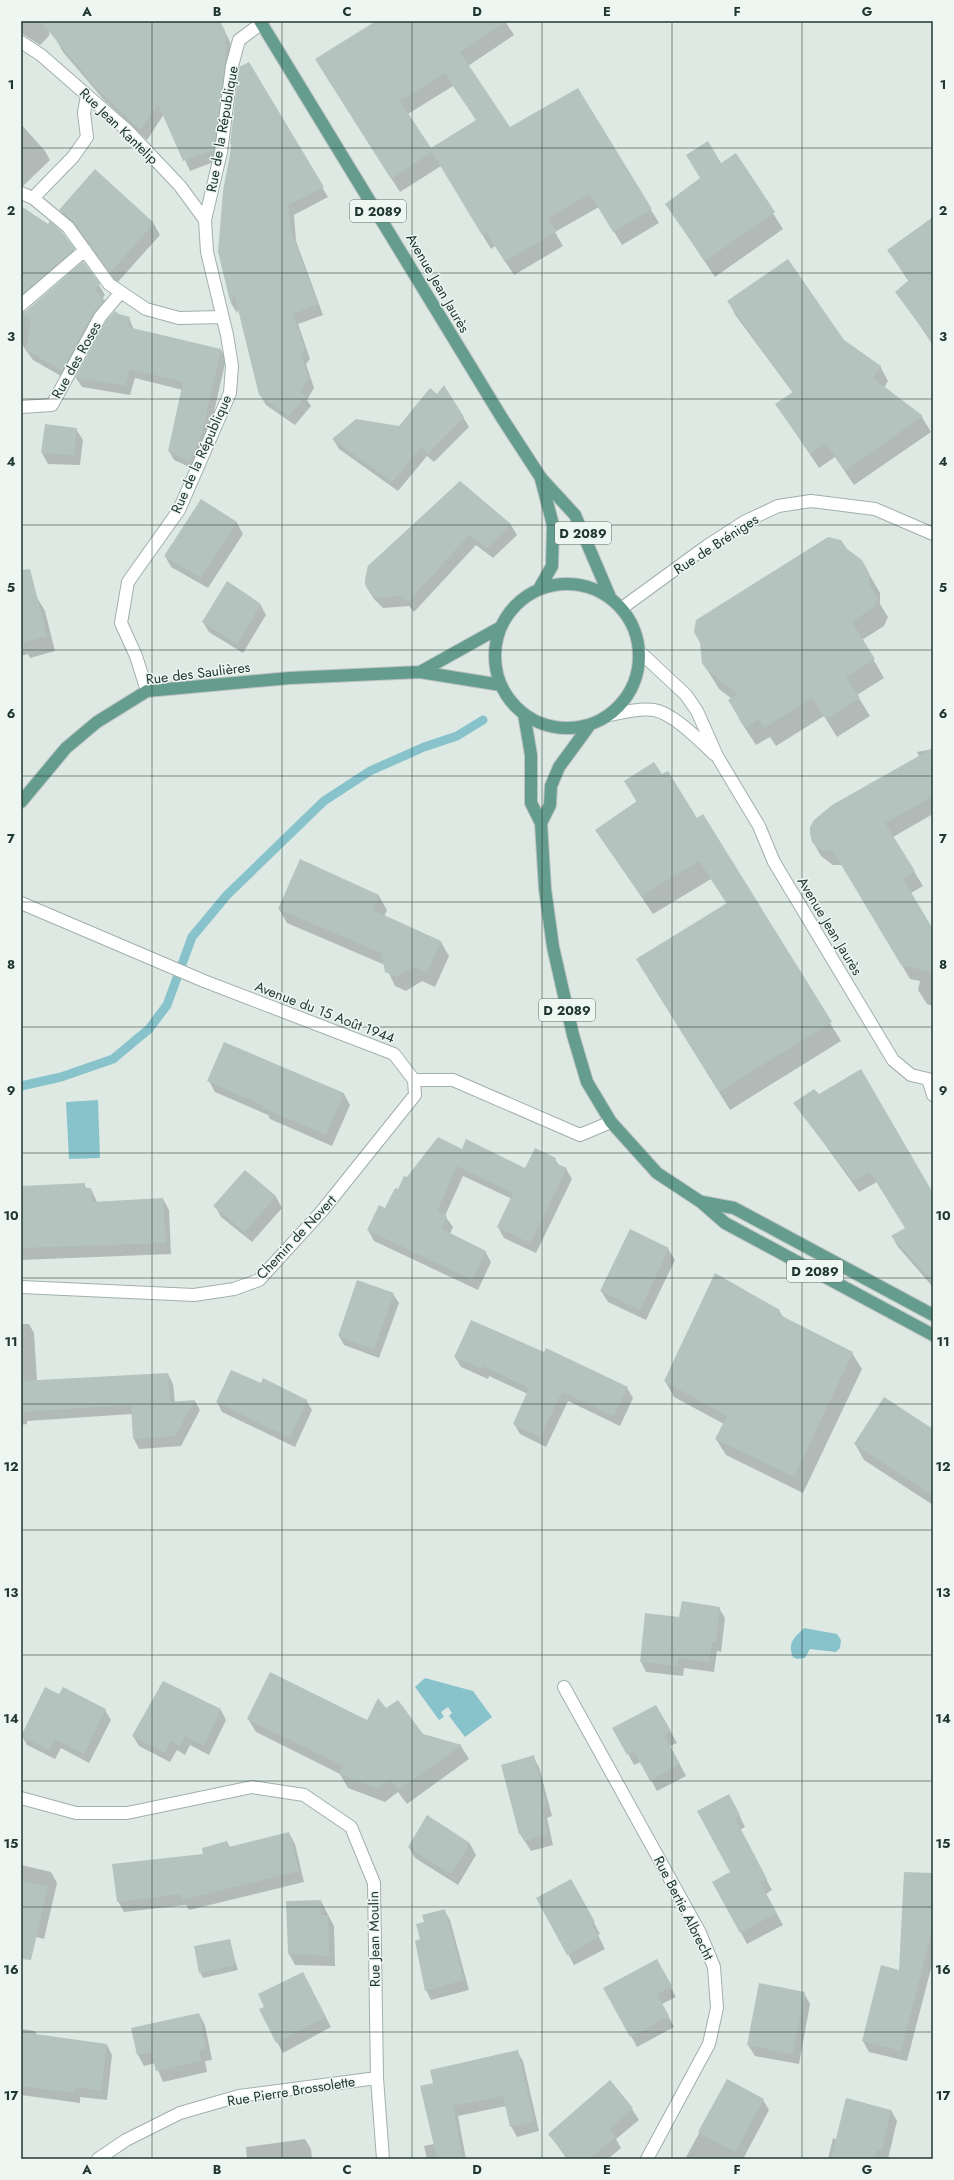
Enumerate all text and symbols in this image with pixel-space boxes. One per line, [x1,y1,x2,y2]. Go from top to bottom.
text: A [81,2,92,21]
text: B [213,2,222,21]
text: C [342,2,352,21]
text: D [472,2,482,21]
text: E [603,2,611,21]
text: F [733,2,741,21]
text: G [862,2,873,21]
street label: Rue de la République [201,64,243,194]
text: 1 [8,75,14,94]
text: 1 [940,75,946,94]
street label: Rue Jean Kantelip [75,83,163,169]
road number: D 2089 [350,200,406,222]
text: 2 [7,201,15,220]
text: 2 [939,201,947,220]
street label: Avenue Jean Jaurès [401,230,475,337]
street label: Rue des Roses [46,317,106,402]
text: 3 [7,327,15,346]
text: 3 [939,327,947,346]
street label: Rue de la République [166,392,236,516]
text: 4 [6,452,16,471]
text: 4 [938,452,948,471]
street label: Rue de Bréniges [670,509,763,579]
road number: D 2089 [555,522,611,544]
text: 5 [7,578,15,597]
text: 5 [939,578,947,597]
street label: Rue des Saulières [145,657,252,689]
text: 6 [7,704,16,723]
text: 6 [939,704,948,723]
text: 7 [7,829,15,848]
text: 7 [939,829,947,848]
street label: Avenue Jean Jaurès [793,873,867,979]
text: 8 [7,955,15,974]
text: 8 [939,955,947,974]
street label: Avenue du 15 Août 1944 [252,976,398,1048]
road number: D 2089 [539,999,595,1021]
text: 9 [7,1081,16,1100]
text: 9 [939,1081,948,1100]
street label: Chemin de Novert [251,1190,341,1284]
text: 10 [3,1206,19,1225]
text: 10 [935,1206,951,1225]
road number: D 2089 [787,1260,843,1282]
text: 11 [4,1332,18,1351]
text: 11 [936,1332,950,1351]
text: 12 [3,1457,19,1476]
text: 12 [935,1457,951,1476]
text: 13 [4,1583,18,1602]
text: 13 [936,1583,950,1602]
text: 14 [3,1709,19,1728]
text: 14 [935,1709,951,1728]
text: 15 [3,1834,19,1853]
text: 15 [935,1834,951,1853]
street label: Rue Bertie Albrecht [649,1852,719,1964]
street label: Rue Jean Moulin [363,1891,385,1987]
text: 16 [3,1960,19,1979]
text: 16 [935,1960,951,1979]
street label: Rue Pierre Brossolette [226,2071,356,2111]
text: 17 [4,2086,18,2105]
text: 17 [936,2086,950,2105]
text: A [81,2160,92,2179]
text: B [213,2160,222,2179]
text: C [342,2160,352,2179]
text: D [472,2160,482,2179]
text: E [603,2160,611,2179]
text: F [733,2160,741,2179]
text: G [862,2160,873,2179]

